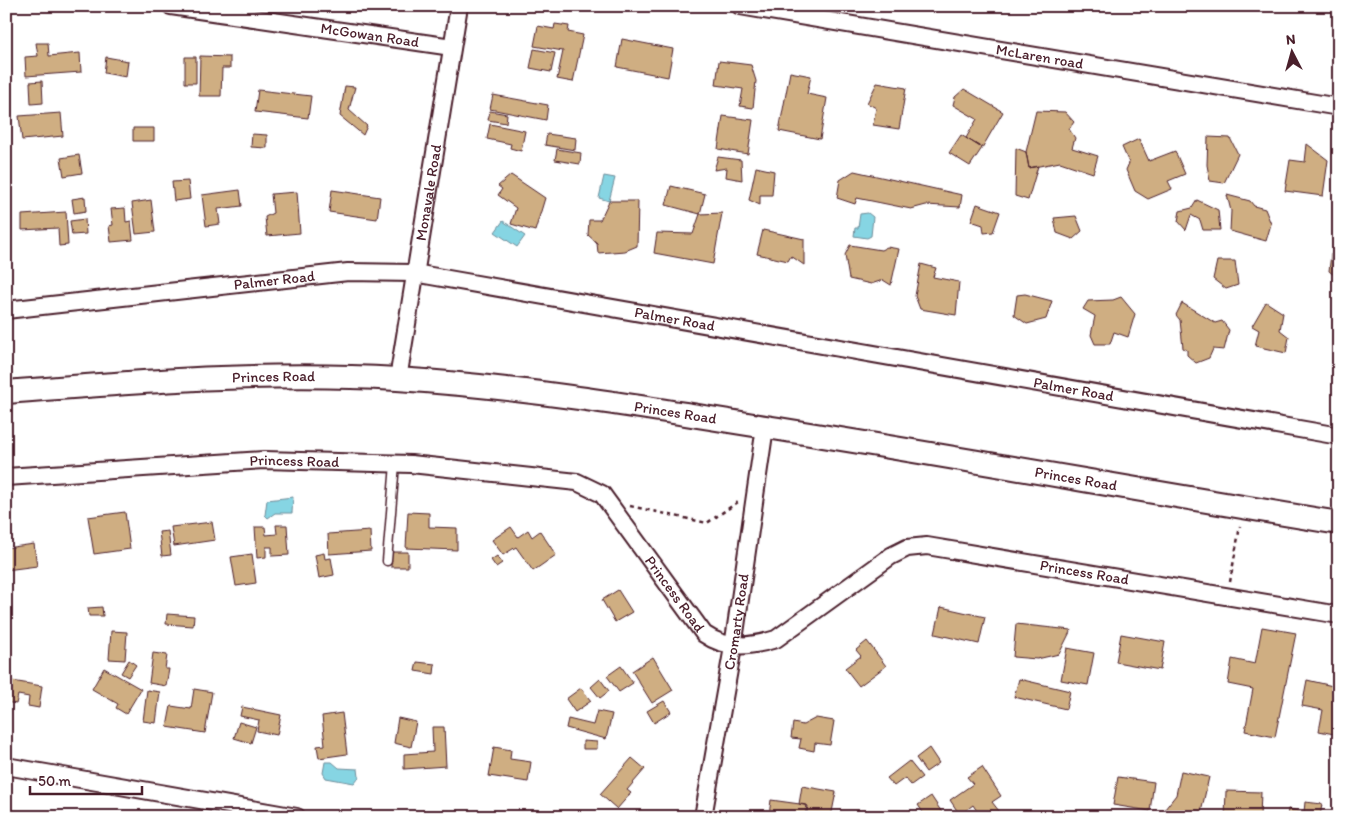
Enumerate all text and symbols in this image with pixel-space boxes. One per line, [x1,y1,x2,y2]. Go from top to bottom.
street label: McGowan Road [319,19,421,51]
north arrow [1268,28,1318,78]
text: N [1285,31,1296,49]
street label: McLaren road [995,40,1085,73]
street label: Monavale Road [412,142,445,242]
street label: Palmer Road [233,267,317,294]
street label: Palmer Road [633,303,717,335]
street label: Princes Road [232,367,315,387]
street label: Palmer Road [1032,373,1116,405]
street label: Princes Road [633,397,718,428]
street label: Princess Road [249,451,340,471]
street label: Princes Road [1033,463,1118,495]
street label: Princess Road [641,552,709,636]
street label: Princess Road [1038,556,1130,589]
street label: Cromarty Road [720,572,753,672]
scale bar [30,763,142,795]
text: 50 m [38,772,71,790]

